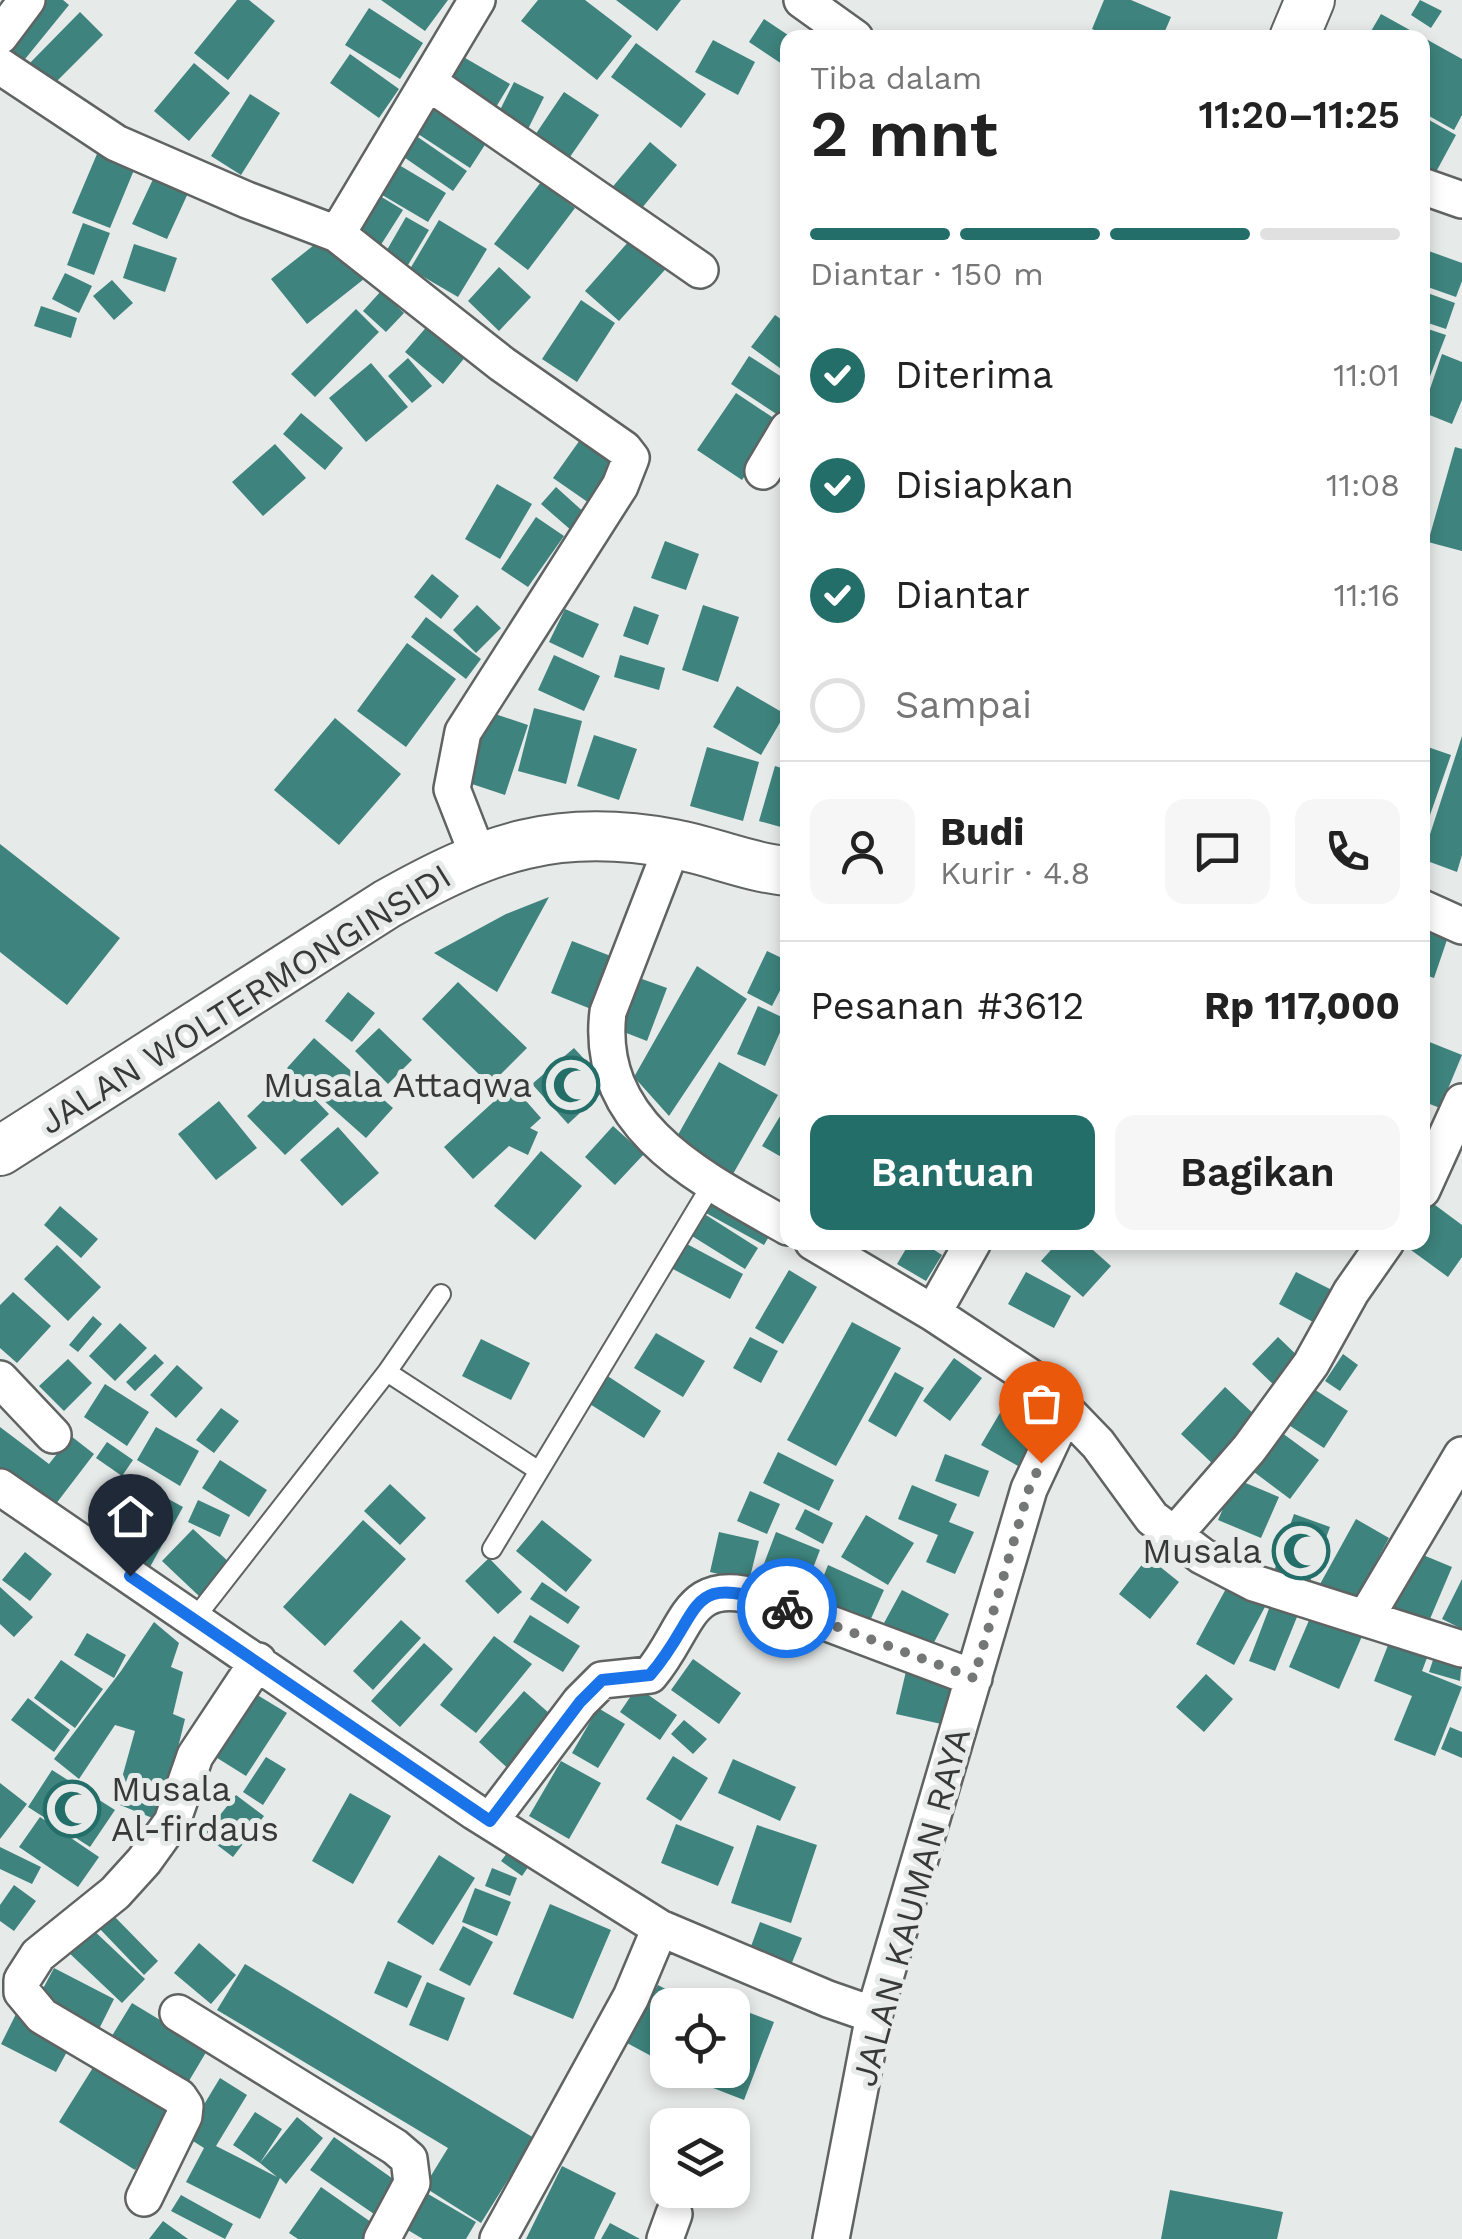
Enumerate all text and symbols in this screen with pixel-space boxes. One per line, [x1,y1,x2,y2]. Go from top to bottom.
text: Tiba dalam [810,59,982,97]
text: 11:20–11:25 [1198,93,1400,137]
text: 2 mnt [810,96,998,172]
text: Diantar · 150 m [810,255,1044,293]
icon: check [810,348,865,403]
text: Diterima [895,353,1054,397]
text: 11:01 [1333,356,1400,394]
icon: check [810,458,865,513]
text: Disiapkan [895,463,1074,507]
text: 11:08 [1326,466,1400,504]
icon: check [810,568,865,623]
text: Diantar [895,573,1030,617]
text: 11:16 [1334,576,1400,614]
text: Sampai [895,683,1032,727]
button: person [810,799,915,904]
button: chat [1165,799,1270,904]
button: phone [1295,799,1400,904]
text: Budi [940,810,1024,854]
text: Kurir · 4.8 [940,854,1090,892]
street label: JALAN WOLTERMONGINSIDI [32,855,458,1143]
text: Pesanan #3612 [810,984,1084,1028]
text: Rp 117,000 [1204,984,1400,1028]
mosque icon: Musala Attaqwa [541,1055,601,1115]
place label: Musala Attaqwa [263,1064,532,1106]
button: Bantuan [810,1115,1095,1230]
button: Bagikan [1115,1115,1400,1230]
pin [999,1361,1084,1464]
icon: bag [1014,1376,1069,1431]
pin [88,1474,173,1577]
icon: home [103,1489,158,1544]
mosque icon: Musala [1271,1521,1331,1581]
place label: Musala [1142,1530,1262,1572]
courier [737,1558,837,1658]
icon: bike [760,1581,815,1636]
street label: JALAN KAUMAN RAYA [843,1723,979,2091]
place label: Musala Al-firdaus [111,1768,279,1850]
mosque icon: Musala Al-firdaus [42,1779,102,1839]
map controls [650,1988,750,2208]
button: locate [650,1988,750,2088]
button: layers [650,2108,750,2208]

